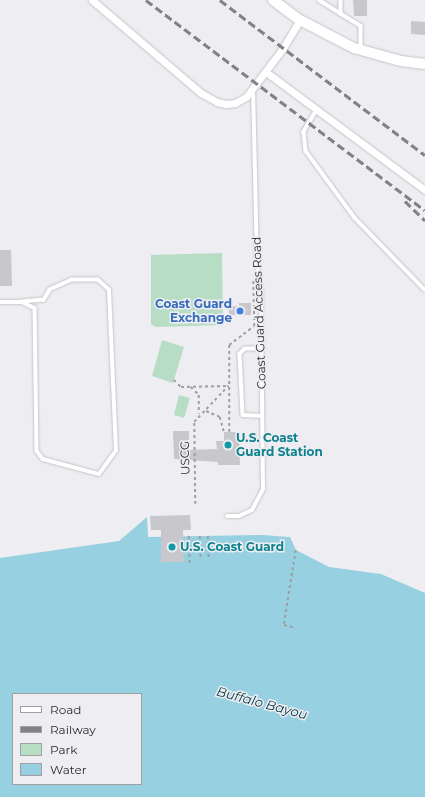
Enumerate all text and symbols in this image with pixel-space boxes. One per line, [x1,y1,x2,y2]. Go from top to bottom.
street label: Coast Guard Access Road [249,237,269,389]
place label: Coast Guard Exchange [155,297,232,325]
marker: Coast Guard Exchange [235,306,245,316]
place label: U.S. Coast Guard Station [236,431,323,459]
marker: U.S. Coast Guard Station [223,440,233,450]
street label: USCG [178,441,192,475]
place label: U.S. Coast Guard [180,540,284,554]
marker: U.S. Coast Guard [167,542,177,552]
water label: Buffalo Bayou [215,683,309,723]
legend [12,693,142,785]
text: Road [50,702,81,717]
text: Railway [50,722,96,737]
text: Park [50,742,77,757]
text: Water [50,762,86,777]

